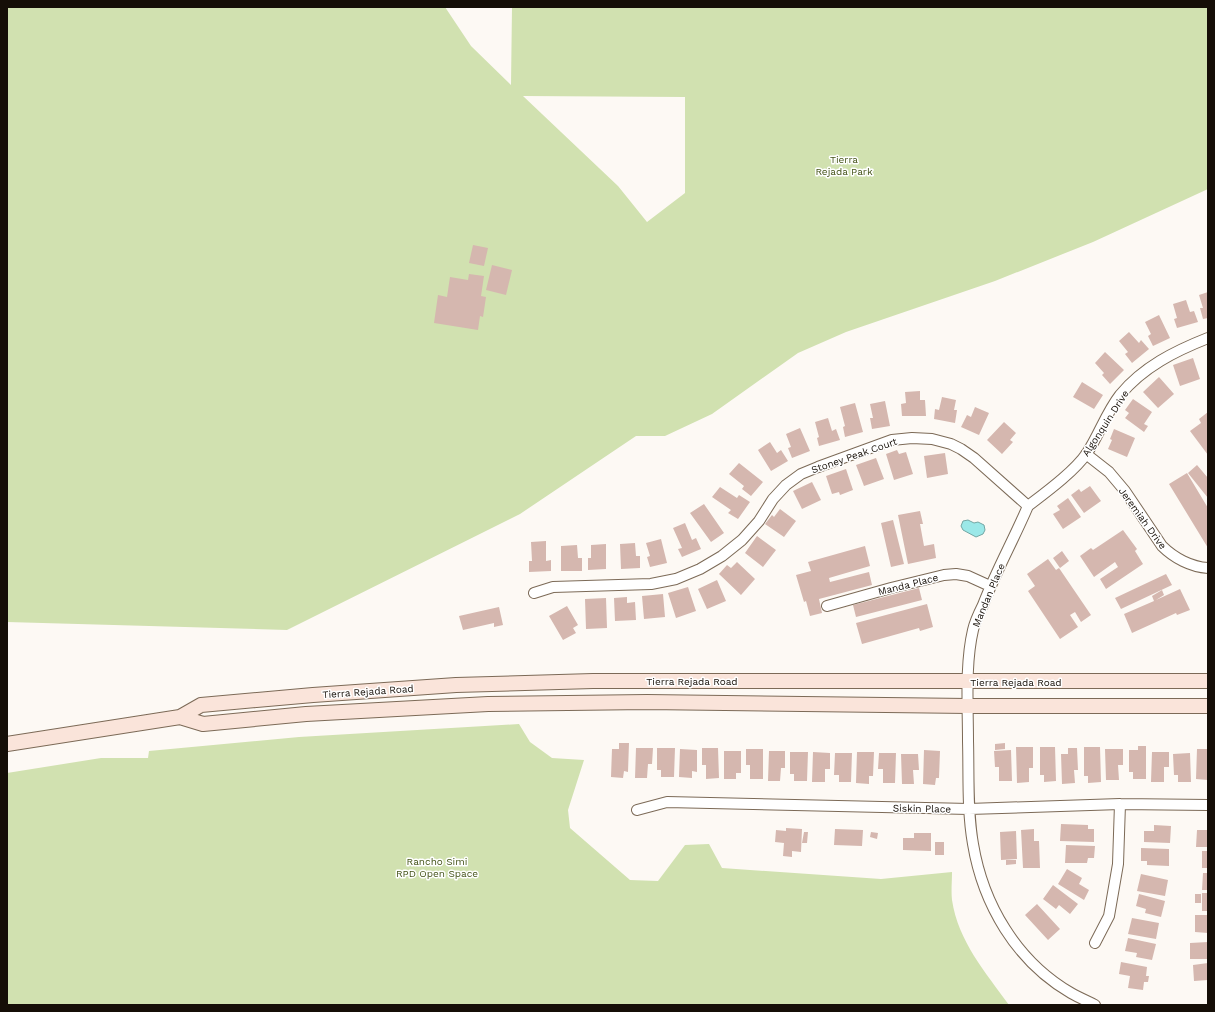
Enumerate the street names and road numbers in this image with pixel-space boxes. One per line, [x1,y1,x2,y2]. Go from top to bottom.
street label: Algonquin Drive [1080,388,1131,458]
street label: Stoney Peak Court [810,435,899,475]
street label: Jeremiah Drive [1117,485,1169,551]
street label: Mandan Place [970,562,1007,629]
street label: Manda Place [877,572,940,597]
street label: Tierra Rejada Road [646,676,738,687]
street label: Tierra Rejada Road [970,677,1062,688]
street label: Tierra Rejada Road [322,683,414,700]
street label: Siskin Place [893,802,952,815]

